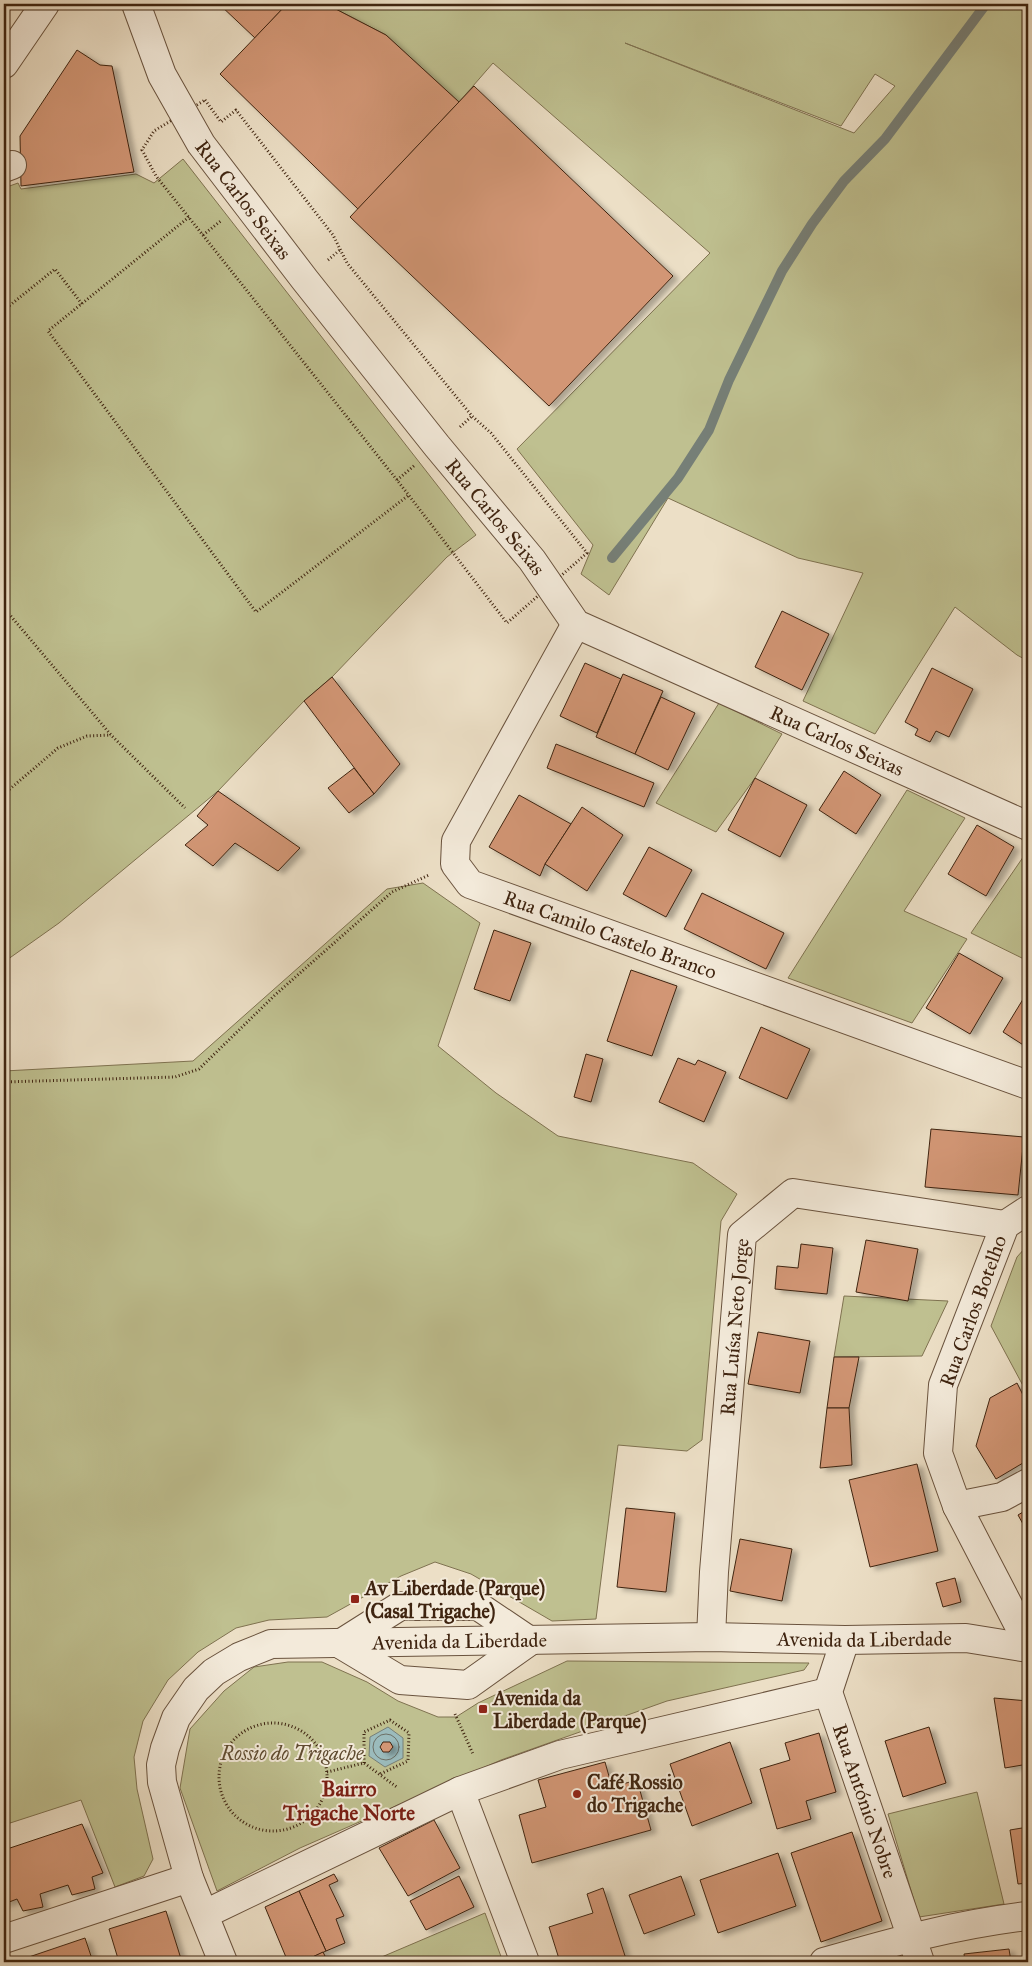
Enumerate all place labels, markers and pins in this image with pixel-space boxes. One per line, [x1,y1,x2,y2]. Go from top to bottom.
place label: Av Liberdade (Parque) (Casal Trigache) [363,1576,546,1624]
marker: Av Liberdade (Parque) (Casal Trigache) [349,1593,361,1605]
place label: Avenida da Liberdade (Parque) [491,1686,647,1734]
marker: Avenida da Liberdade (Parque) [477,1703,489,1715]
place label: Café Rossio do Trigache [587,1770,684,1818]
marker: Café Rossio do Trigache [571,1788,583,1800]

